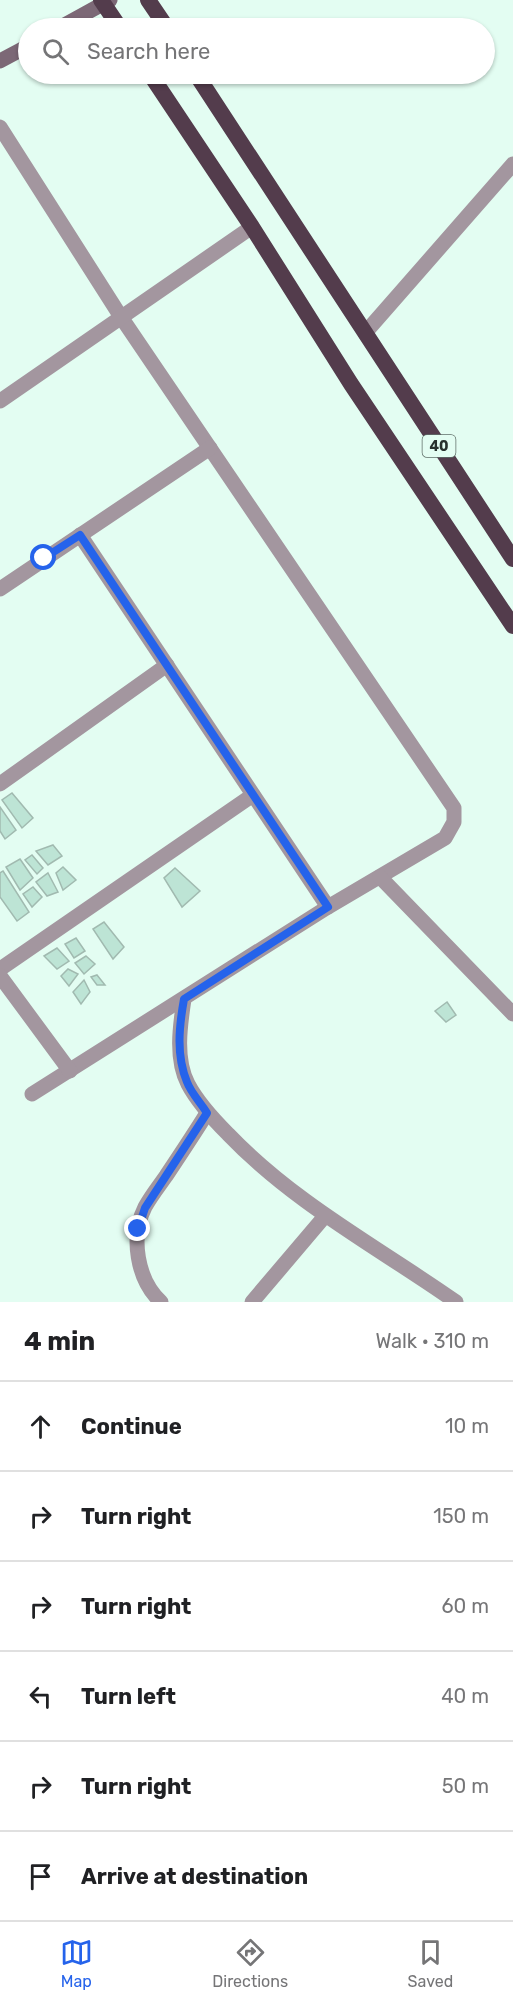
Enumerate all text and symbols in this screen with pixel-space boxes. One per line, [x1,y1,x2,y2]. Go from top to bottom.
search box [18,18,495,84]
icon: search [39,35,72,68]
text: Search here [87,38,210,65]
road number: 40 [422,435,456,457]
route start [30,544,56,570]
route end [124,1215,150,1241]
text: 4 min [24,1326,95,1357]
text: Walk · 310 m [375,1329,489,1353]
icon: ahead [24,1410,57,1443]
text: Continue [81,1413,182,1440]
text: 10 m [445,1414,489,1438]
icon: right [24,1500,57,1533]
text: Turn right [81,1503,191,1530]
text: 150 m [433,1504,489,1528]
icon: right [24,1590,57,1623]
text: Turn right [81,1593,191,1620]
text: 60 m [442,1594,489,1618]
icon: left [24,1680,57,1713]
text: Turn left [81,1683,176,1710]
text: 40 m [441,1684,489,1708]
icon: right [24,1770,57,1803]
text: Turn right [81,1773,191,1800]
text: 50 m [442,1774,489,1798]
icon: arrive [24,1860,57,1893]
text: Arrive at destination [81,1863,308,1890]
tab: Map [60,1936,93,1991]
tab: Directions [212,1936,288,1991]
tab: Saved [408,1936,453,1991]

